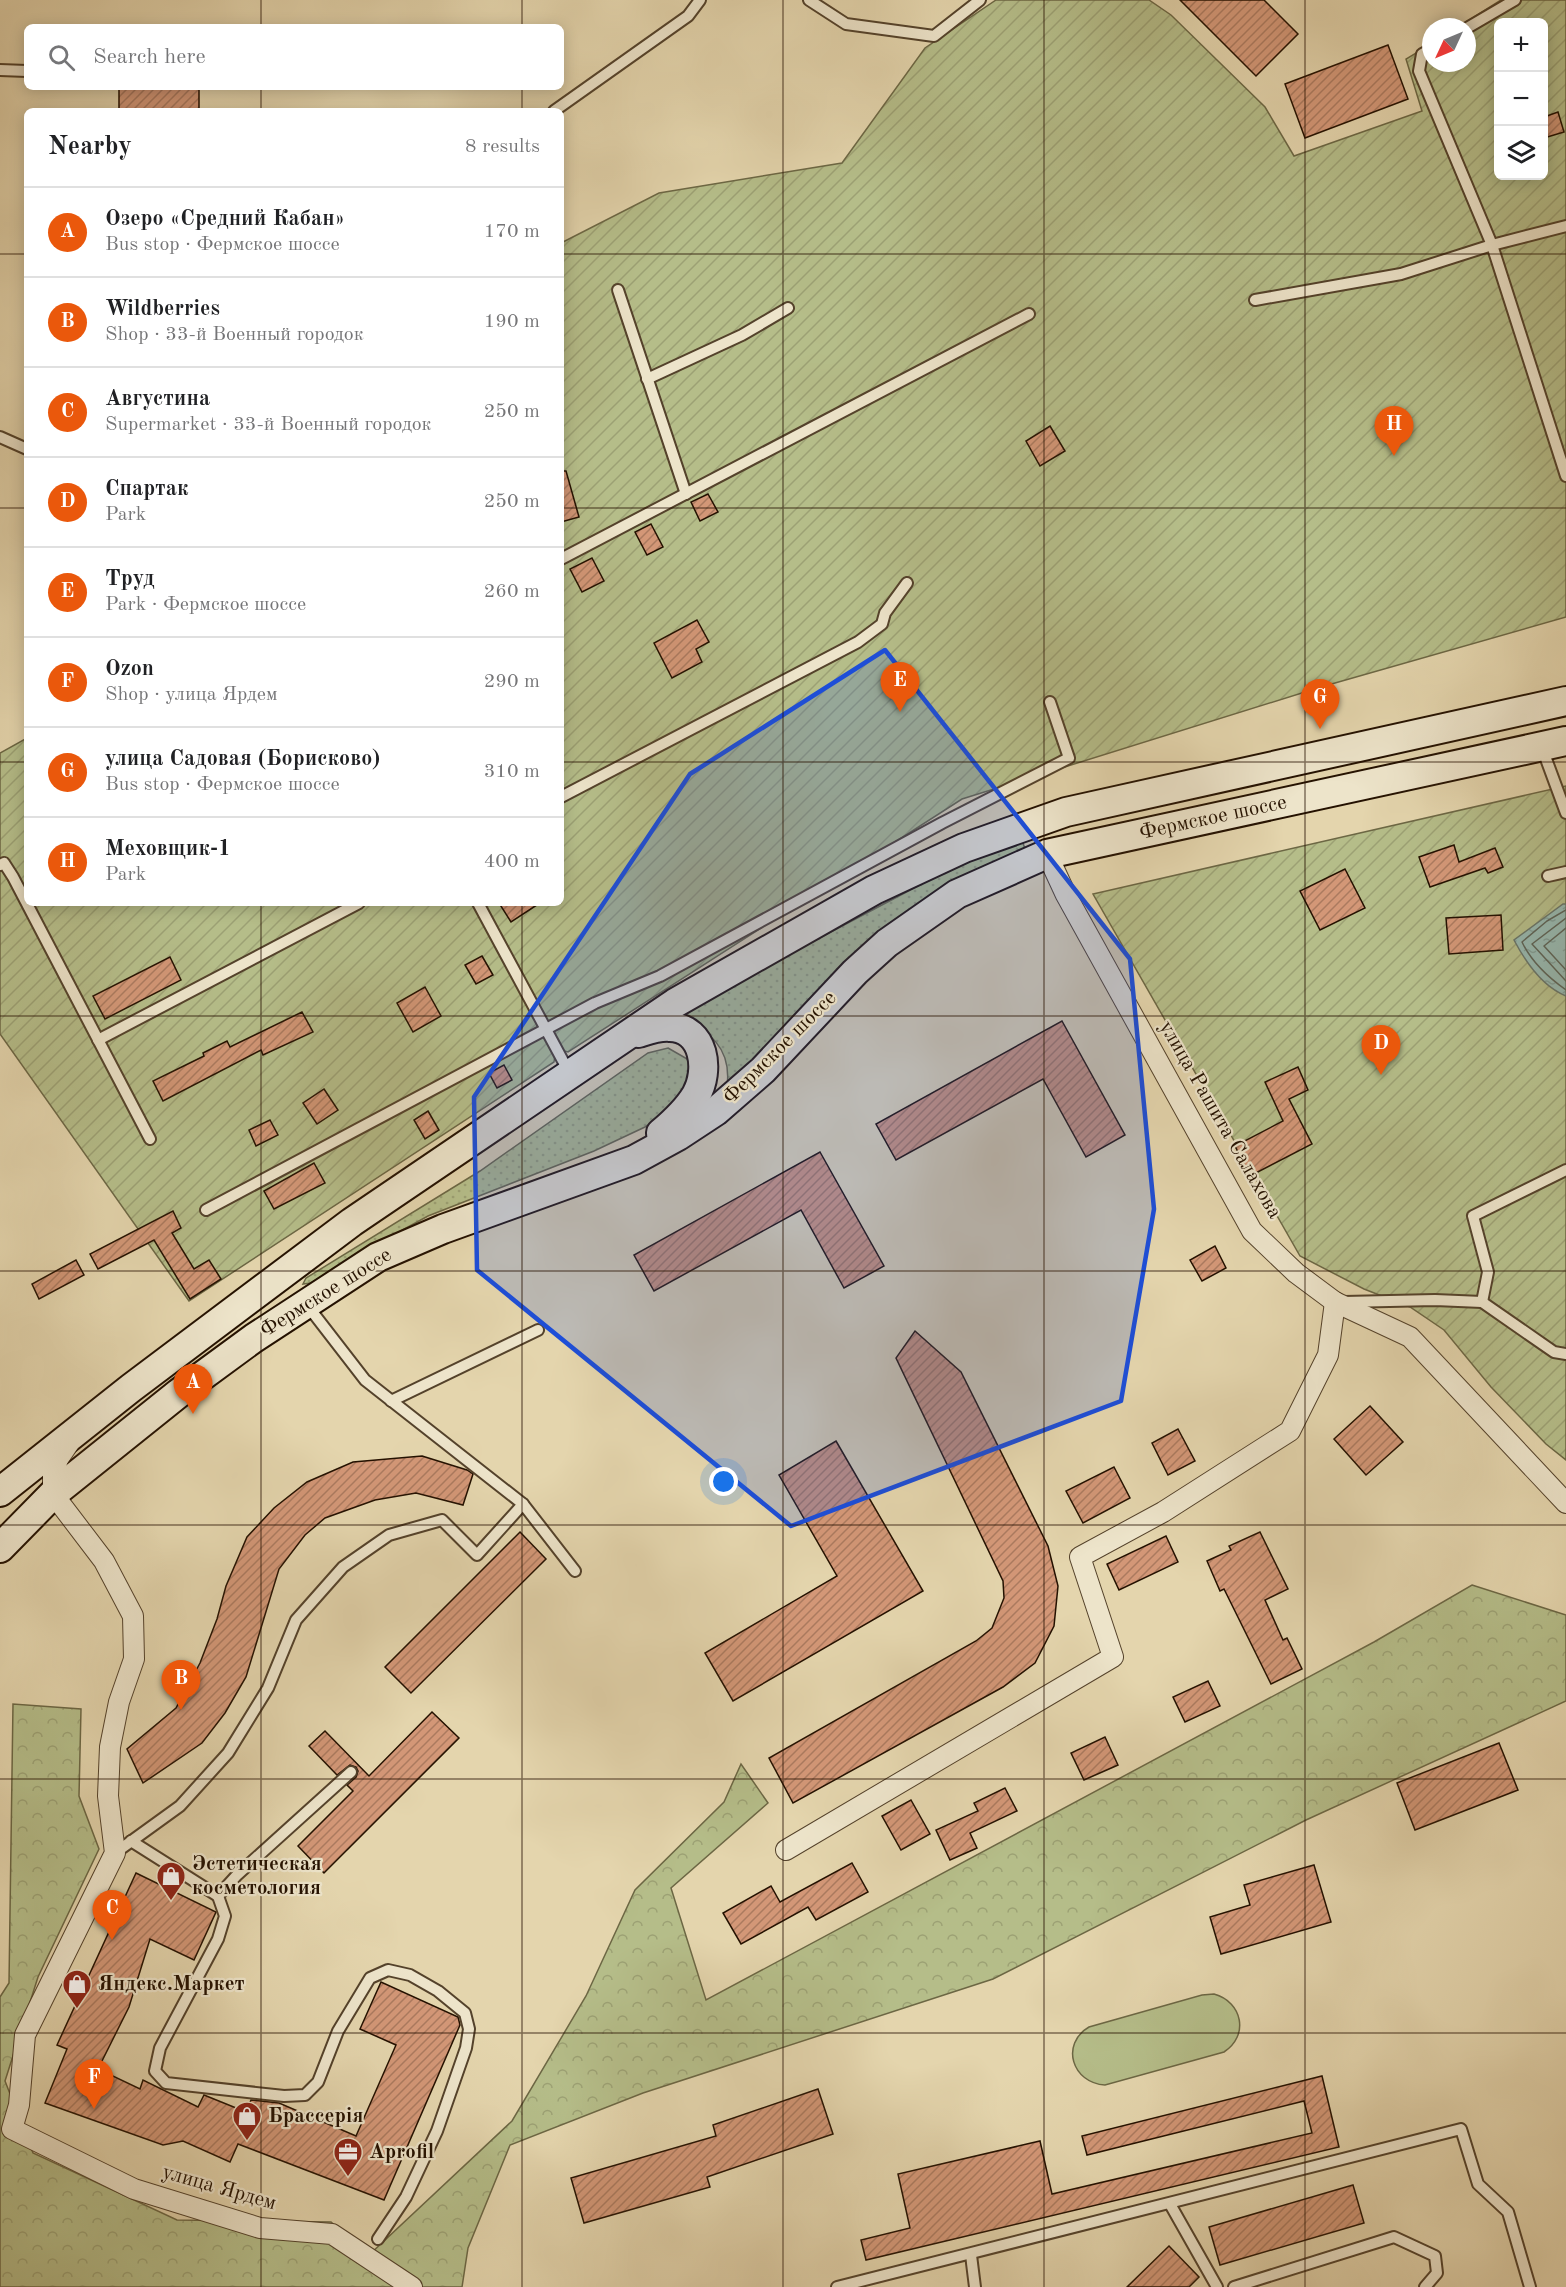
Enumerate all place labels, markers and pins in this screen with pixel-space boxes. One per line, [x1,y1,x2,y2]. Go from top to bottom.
pin: H [1374,406,1414,456]
pin: E [880,662,920,712]
pin: G [1300,680,1340,729]
pin: D [1362,1026,1400,1075]
pin: A [174,1364,212,1414]
pin: B [162,1660,201,1710]
place label: Эстетическая косметология [192,1854,322,1899]
shop icon: Эстетическая косметология [155,1860,187,1902]
pin: C [92,1890,132,1940]
shop icon: Яндекс.Маркет [61,1968,93,2010]
place label: Яндекс.Маркет [98,1974,245,1995]
pin: F [74,2060,113,2109]
shop icon: Брассерiя [231,2100,263,2142]
place label: Брассерiя [268,2106,363,2127]
office icon: Aprofil [332,2136,364,2178]
place label: Aprofil [369,2142,434,2163]

